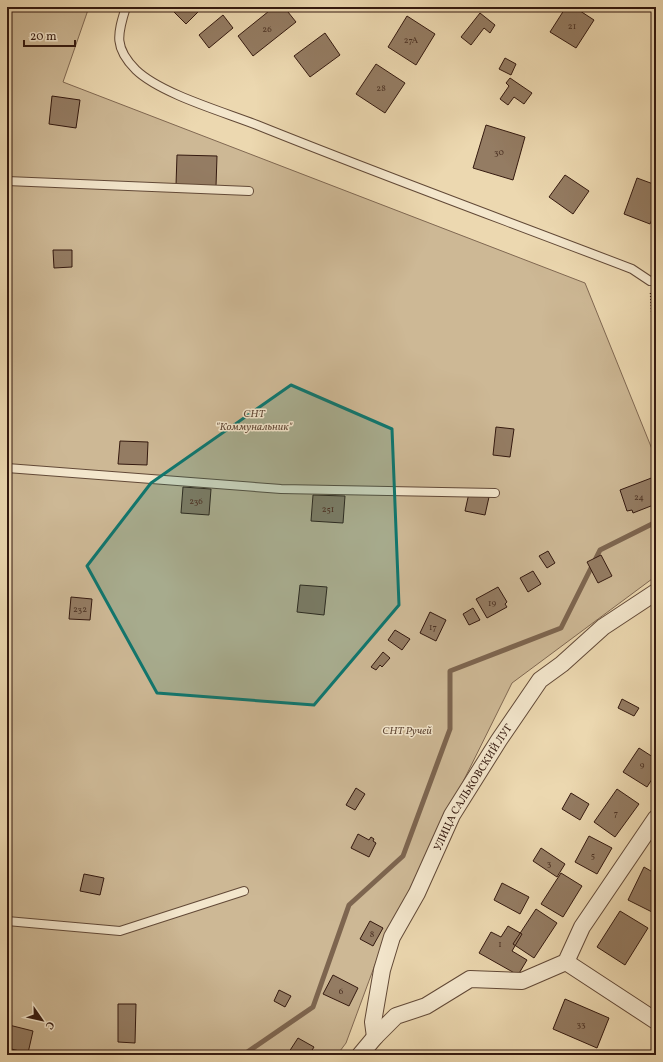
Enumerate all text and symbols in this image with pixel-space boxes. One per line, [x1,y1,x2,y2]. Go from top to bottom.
house number: 21 [568,20,576,33]
scale bar [24,22,75,48]
house number: 26 [262,23,272,36]
text: 20 m [30,29,57,45]
house number: 27А [404,34,419,47]
house number: 28 [376,82,386,95]
house number: 30 [494,146,505,159]
park label: СНТ "Коммунальник" [216,407,293,435]
house number: 24 [634,491,644,504]
house number: 236 [189,495,203,508]
house number: 251 [322,503,334,516]
house number: 19 [488,597,496,610]
house number: 232 [73,603,87,616]
house number: 17 [429,621,437,634]
street label: УЛИЦА САЛЬКОВСКИЙ ЛУГ [431,721,517,853]
park label: СНТ Ручей [382,724,432,739]
house number: 9 [640,759,645,772]
house number: 7 [614,807,618,820]
house number: 5 [591,849,595,862]
house number: 3 [547,857,552,870]
house number: 8 [370,928,375,941]
house number: 1 [498,938,502,951]
house number: 6 [339,985,344,998]
north arrow [22,1000,62,1040]
text: С [41,1018,57,1032]
house number: 33 [576,1018,586,1031]

